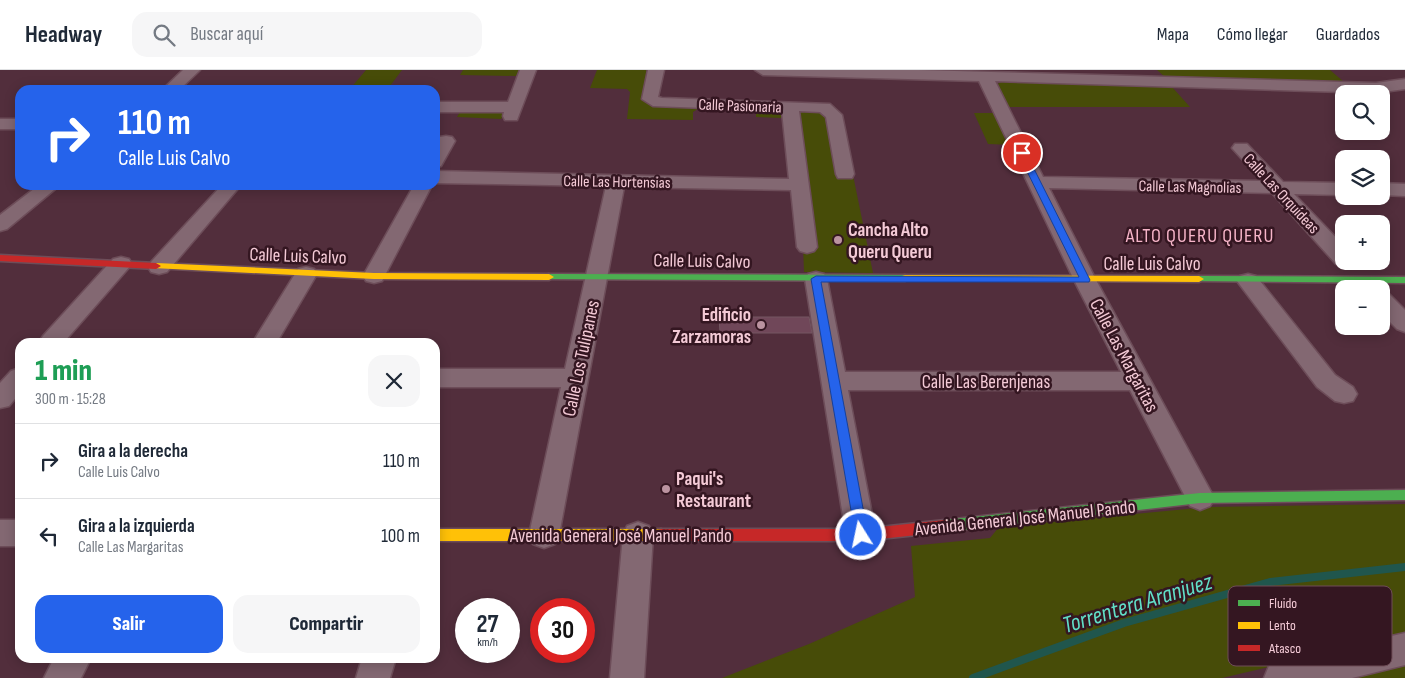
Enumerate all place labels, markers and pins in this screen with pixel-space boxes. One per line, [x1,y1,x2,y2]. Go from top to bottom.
pin [1001,132,1043,174]
place label: Cancha Alto Queru Queru [848,219,932,264]
marker: Cancha Alto Queru Queru [832,234,844,246]
place label: Edificio Zarzamoras [672,304,751,349]
marker: Edificio Zarzamoras [755,319,767,331]
place label: Paqui's Restaurant [676,468,751,513]
marker: Paqui's Restaurant [660,483,672,495]

